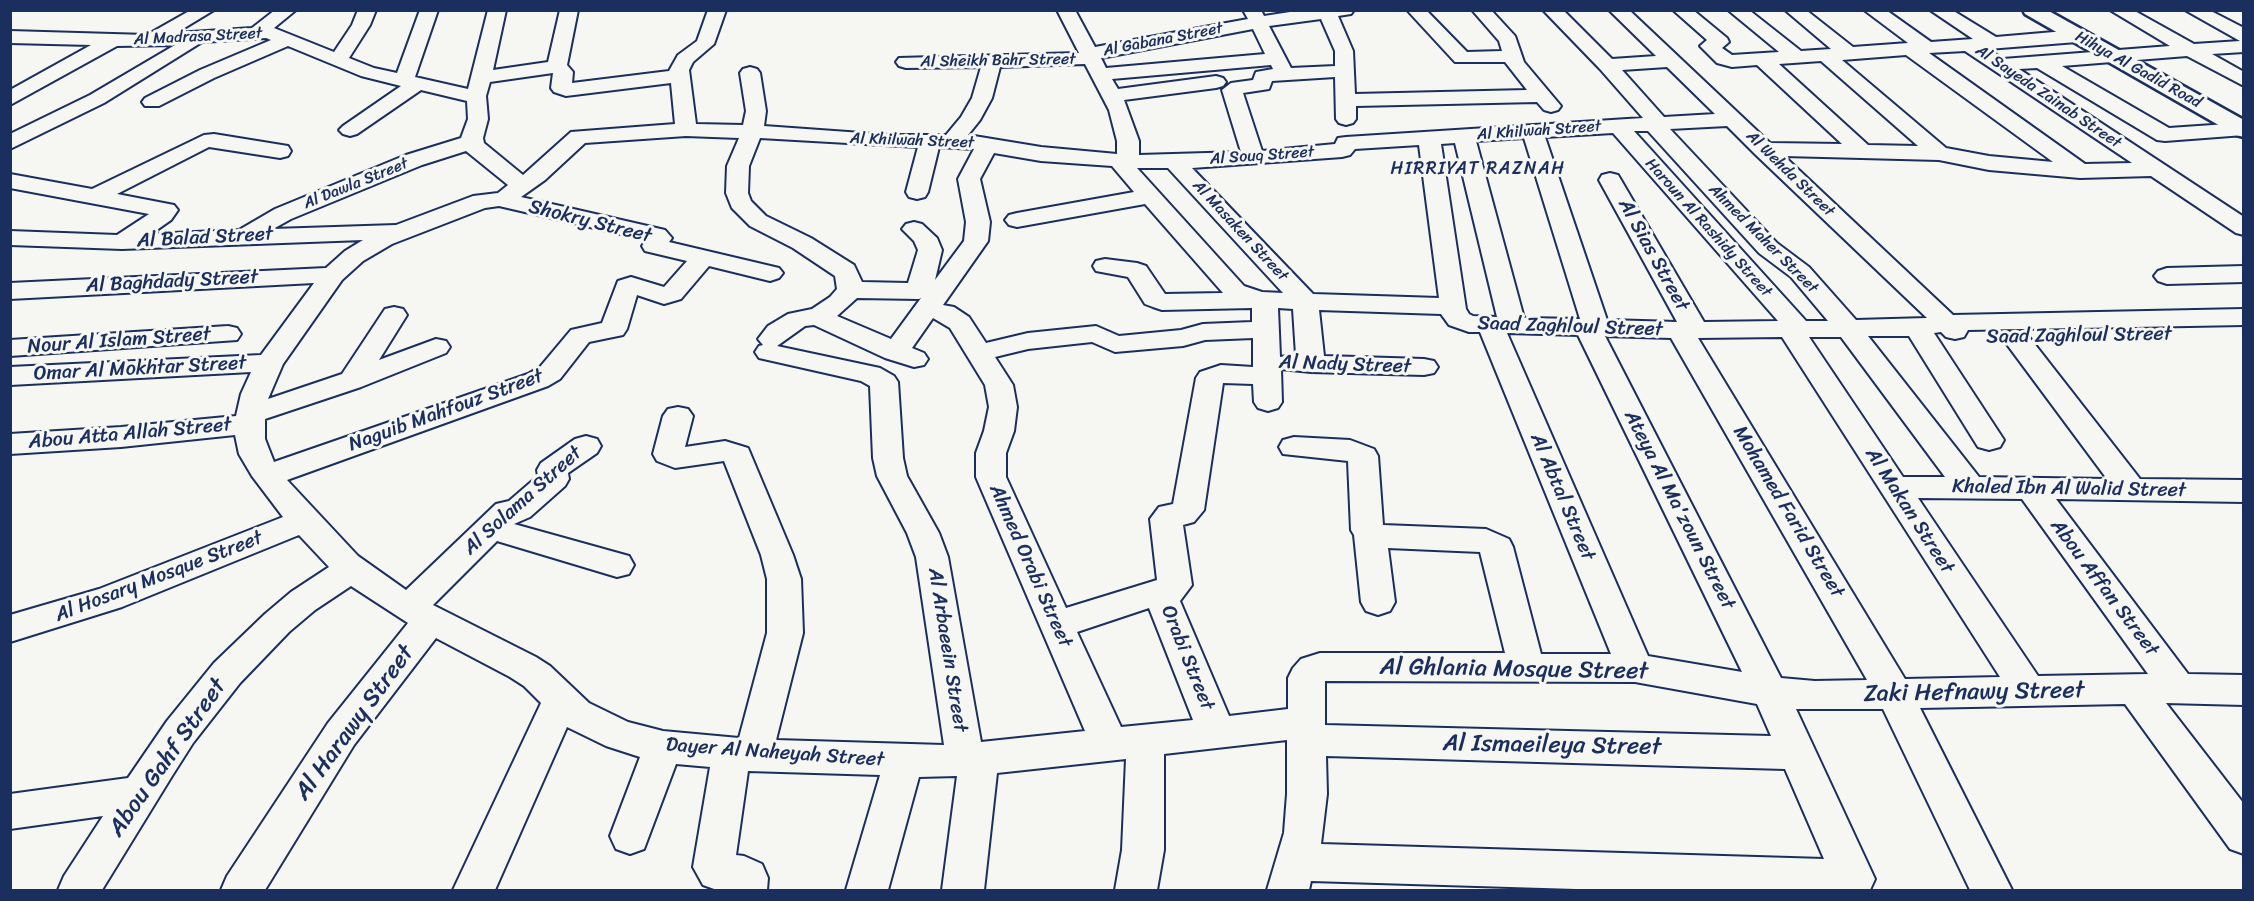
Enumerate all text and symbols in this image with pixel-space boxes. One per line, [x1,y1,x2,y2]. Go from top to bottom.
street label: Al Gabana Street [1102,19,1224,61]
street label: Al Madrasa Street [133,24,263,50]
street label: Hihya Al Gadid Road [2071,27,2205,113]
street label: Al Sayeda Zainab Street [1972,41,2124,153]
street label: Al Sheikh Bahr Street [920,50,1076,72]
street label: Al Khilwah Street [1476,117,1602,145]
street label: Al Wehda Street [1742,127,1838,221]
street label: Al Khilwah Street [849,129,975,153]
street label: Al Souq Street [1209,143,1315,169]
street label: Al Dawla Street [301,154,411,214]
street label: Haroun Al Rashidy Street [1641,155,1775,301]
district label: HIRRIYAT RAZNAH [1392,158,1564,180]
street label: Al Masaken Street [1188,176,1292,286]
street label: Ahmed Maher Street [1704,180,1822,298]
street label: Shokry Street [526,195,654,249]
street label: Al Sias Street [1612,195,1694,315]
street label: Al Balad Street [136,222,274,254]
street label: Al Baghdady Street [85,266,259,298]
street label: Saad Zaghloul Street [1477,312,1663,342]
street label: Saad Zaghloul Street [1986,322,2172,350]
street label: Nour Al Islam Street [27,323,211,359]
street label: Omar Al Mokhtar Street [33,351,247,387]
street label: Al Nady Street [1279,351,1411,379]
street label: Naguib Mahfouz Street [345,365,547,457]
street label: Ateya Al Ma'zoun Street [1618,406,1740,614]
street label: Abou Atta Allah Street [28,413,232,455]
street label: Mohamed Farid Street [1727,422,1849,602]
street label: Al Abtal Street [1524,430,1600,564]
street label: Al Solama Street [459,441,587,561]
street label: Al Makan Street [1859,444,1959,578]
street label: Khaled Ibn Al Walid Street [1952,475,2186,503]
street label: Ahmed Orabi Street [983,481,1077,651]
street label: Abou Affan Street [2045,515,2163,661]
street label: Al Hosary Mosque Street [52,526,266,628]
street label: Al Arbaeein Street [922,566,972,734]
street label: Orabi Street [1155,602,1219,714]
street label: Al Harawy Street [289,640,421,806]
street label: Al Ghlania Mosque Street [1380,653,1648,687]
street label: Abou Gahf Street [103,673,233,843]
street label: Zaki Hefnawy Street [1863,677,2085,709]
street label: Al Ismaeileya Street [1443,730,1661,762]
street label: Dayer Al Naheyah Street [665,733,885,773]

